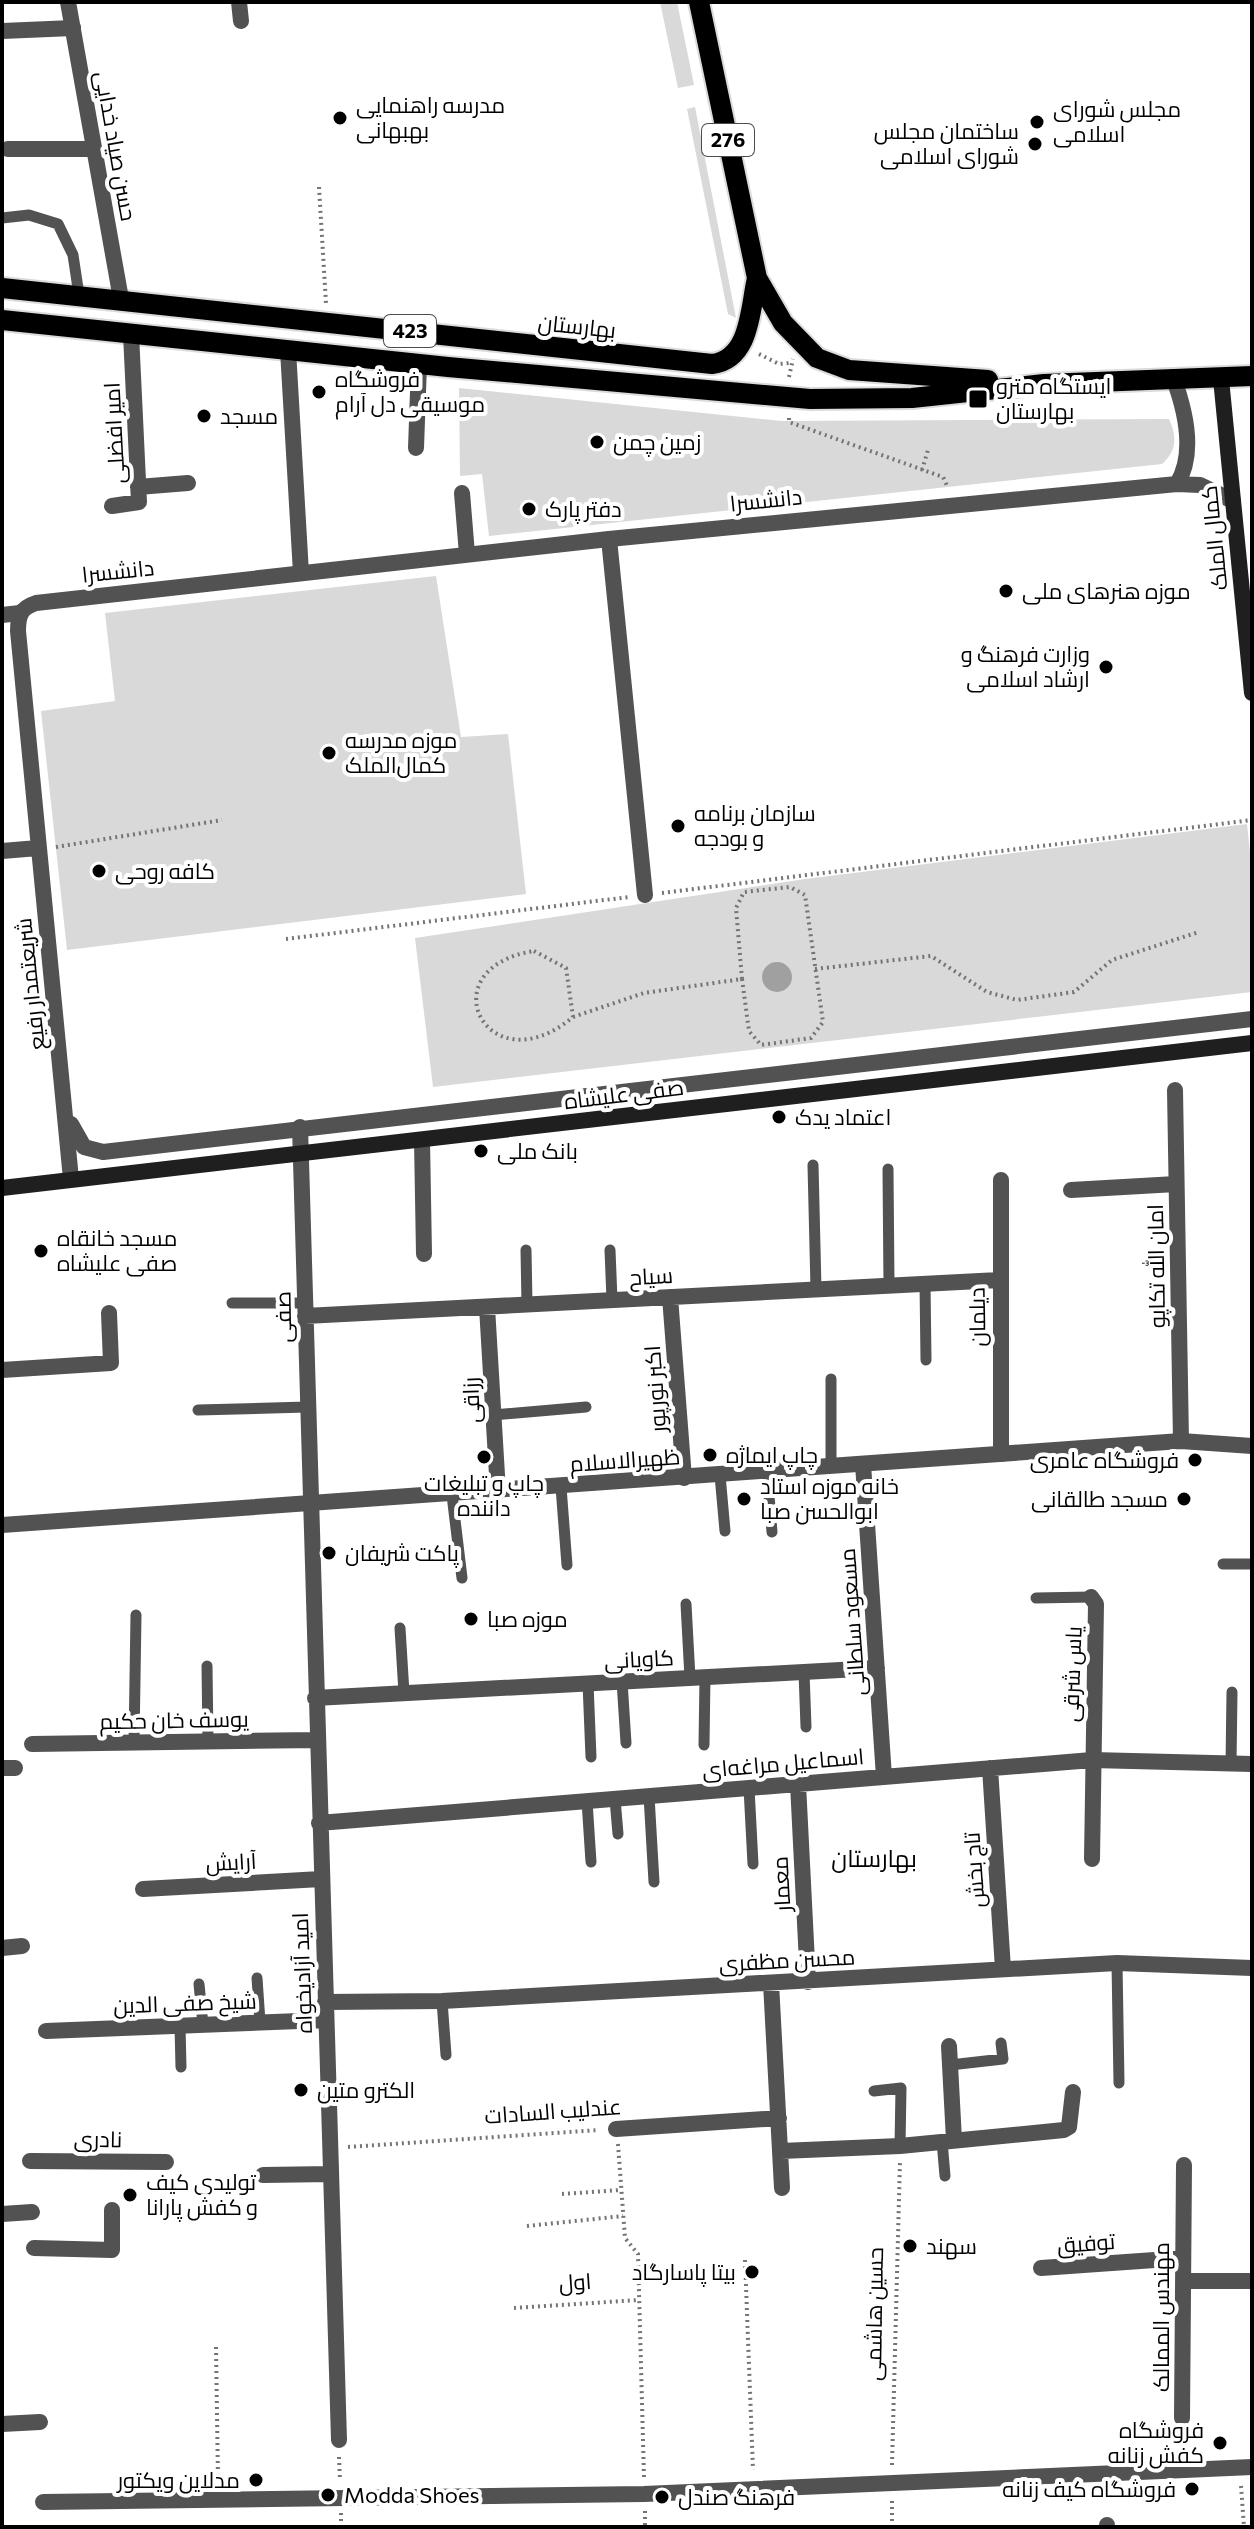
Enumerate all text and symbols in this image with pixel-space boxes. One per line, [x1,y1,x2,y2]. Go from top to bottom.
street label: حسن صیاد خدایی [89,69,143,223]
place label: مدرسه راهنمایی بهبهانی [356,91,505,144]
place label: مجلس شورای اسلامی [1053,95,1181,148]
marker: مدرسه راهنمایی بهبهانی [331,109,349,127]
marker: مجلس شورای اسلامی [1028,113,1046,131]
place label: ساختمان مجلس شورای اسلامی [874,117,1019,170]
road number: 276 [702,124,754,156]
marker: ساختمان مجلس شورای اسلامی [1026,135,1044,153]
street label: بهارستان [537,308,617,344]
road number: 423 [384,315,436,347]
place label: فروشگاه موسیقی دل آرام [335,365,485,420]
place label: ایستگاه مترو بهارستان [996,372,1112,425]
street label: امیر افضلی [97,382,131,484]
marker: فروشگاه موسیقی دل آرام [310,383,328,401]
marker: ایستگاه مترو بهارستان [967,388,989,410]
place label: مسجد [220,402,278,429]
marker: مسجد [195,407,213,425]
place label: زمین چمن [613,428,701,457]
marker: زمین چمن [588,433,606,451]
street label: دانشسرا [729,482,803,517]
street label: کمال الملک [1195,484,1232,592]
place label: دفتر پارک [545,495,622,524]
marker: دفتر پارک [520,500,538,518]
street label: دانشسرا [81,553,155,588]
place label: موزه هنرهای ملی [1022,577,1191,605]
marker: موزه هنرهای ملی [997,582,1015,600]
place label: وزارت فرهنگ و ارشاد اسلامی [961,640,1090,693]
marker: وزارت فرهنگ و ارشاد اسلامی [1097,658,1115,676]
place label: موزه مدرسه کمال‌الملک [345,726,457,778]
marker: موزه مدرسه کمال‌الملک [320,744,338,762]
place label: سازمان برنامه و بودجه [694,799,816,851]
marker: سازمان برنامه و بودجه [669,817,687,835]
place label: کافه روحی [115,857,215,885]
marker: کافه روحی [90,862,108,880]
street label: شریعتمدار رفیع [9,916,52,1051]
street label: صفی علیشاه [563,1073,685,1115]
place label: اعتماد یدک [795,1103,891,1130]
marker: اعتماد یدک [770,1108,788,1126]
place label: بانک ملی [497,1137,578,1165]
marker: بانک ملی [472,1142,490,1160]
street label: امان الله تکاپو [1141,1204,1172,1328]
place label: مسجد خانقاه صفی علیشاه [57,1224,177,1277]
marker: مسجد خانقاه صفی علیشاه [32,1242,50,1260]
street label: سیاح [628,1261,674,1292]
street label: دیلمان [962,1287,991,1347]
street label: صفی [269,1291,297,1343]
street label: اکبر نورپور [638,1344,673,1436]
street label: رزاقی [456,1377,486,1423]
place label: چاپ ایماژه [726,1441,818,1470]
street label: ظهیرالاسلام [569,1442,681,1480]
marker: چاپ ایماژه [701,1446,719,1464]
place label: فروشگاه عامری [1030,1446,1179,1473]
marker: چاپ و تبلیغات داننده [475,1448,493,1466]
marker: فروشگاه عامری [1186,1451,1204,1469]
place label: چاپ و تبلیغات داننده [424,1469,544,1521]
place label: خانه موزه استاد ابوالحسن صبا [760,1472,899,1525]
place label: مسجد طالقانی [1031,1485,1168,1513]
marker: خانه موزه استاد ابوالحسن صبا [735,1490,753,1508]
marker: مسجد طالقانی [1175,1490,1193,1508]
place label: پاکت شریفان [345,1539,459,1568]
marker: پاکت شریفان [320,1544,338,1562]
street label: مسعود سلطانی [833,1547,871,1697]
place label: موزه صبا [487,1605,568,1632]
marker: موزه صبا [462,1610,480,1628]
street label: یاس شرقی [1056,1625,1088,1722]
street label: کاویانی [603,1643,675,1675]
street label: یوسف خان حکیم [99,1705,249,1737]
street label: اسماعیل مراغه‌ای [701,1742,865,1784]
street label: تاج بخش [957,1831,992,1909]
district label: بهارستان [831,1843,917,1873]
street label: آرایش [205,1847,257,1877]
street label: معمار [766,1856,796,1914]
street label: امید آزادیخواه [286,1912,317,2034]
street label: محسن مظفری [718,1942,856,1978]
street label: شیخ صفی الدین [113,1987,257,2020]
place label: الکترو متین [317,2076,415,2104]
marker: الکترو متین [292,2081,310,2099]
street label: عندلیب السادات [484,2092,622,2129]
street label: نادری [74,2125,122,2152]
place label: تولیدی کیف و کفش پارانا [146,2168,258,2222]
marker: تولیدی کیف و کفش پارانا [121,2186,139,2204]
street label: توفیق [1056,2227,1116,2259]
place label: سهند [926,2232,977,2260]
marker: سهند [901,2237,919,2255]
street label: مهندس‌ الممالک [1147,2242,1175,2392]
street label: حسین هاشمی [859,2247,889,2381]
place label: بیتا پاسارگاد [632,2258,736,2287]
marker: بیتا پاسارگاد [743,2263,761,2281]
street label: اول [558,2267,592,2296]
place label: فروشگاه کفش زنانه [1108,2416,1204,2469]
marker: فروشگاه کفش زنانه [1211,2434,1229,2452]
place label: مدلاین ویکتور [115,2466,240,2494]
marker: مدلاین ویکتور [247,2471,265,2489]
place label: فروشگاه کیف زنانه [1002,2475,1176,2502]
marker: فروشگاه کیف زنانه [1183,2480,1201,2498]
place label: Modda Shoes [344,2481,480,2508]
place label: فرهنگ صندل [678,2483,795,2510]
marker: Modda Shoes [319,2486,337,2504]
marker: فرهنگ صندل [653,2488,671,2506]

